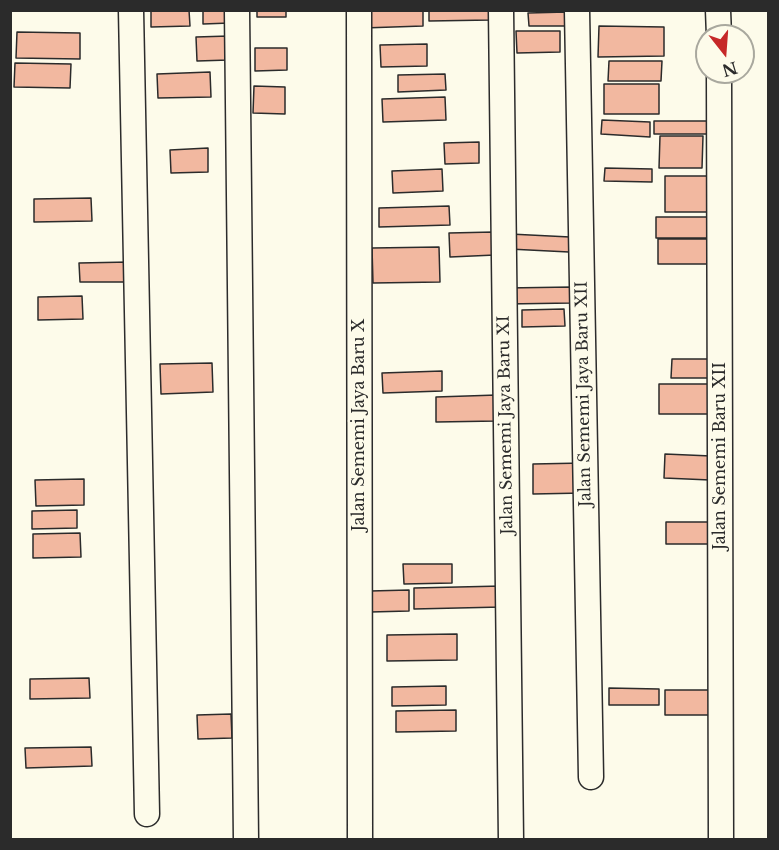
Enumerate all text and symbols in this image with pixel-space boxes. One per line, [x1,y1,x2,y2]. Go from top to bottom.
north arrow [695,24,755,84]
text: N [720,58,740,81]
street label: Jalan Sememi Jaya Baru XII [572,281,596,507]
street label: Jalan Sememi Jaya Baru XI [494,315,518,535]
street label: Jalan Sememi Jaya Baru X [349,319,369,531]
street label: Jalan Sememi Baru XII [710,362,730,550]

